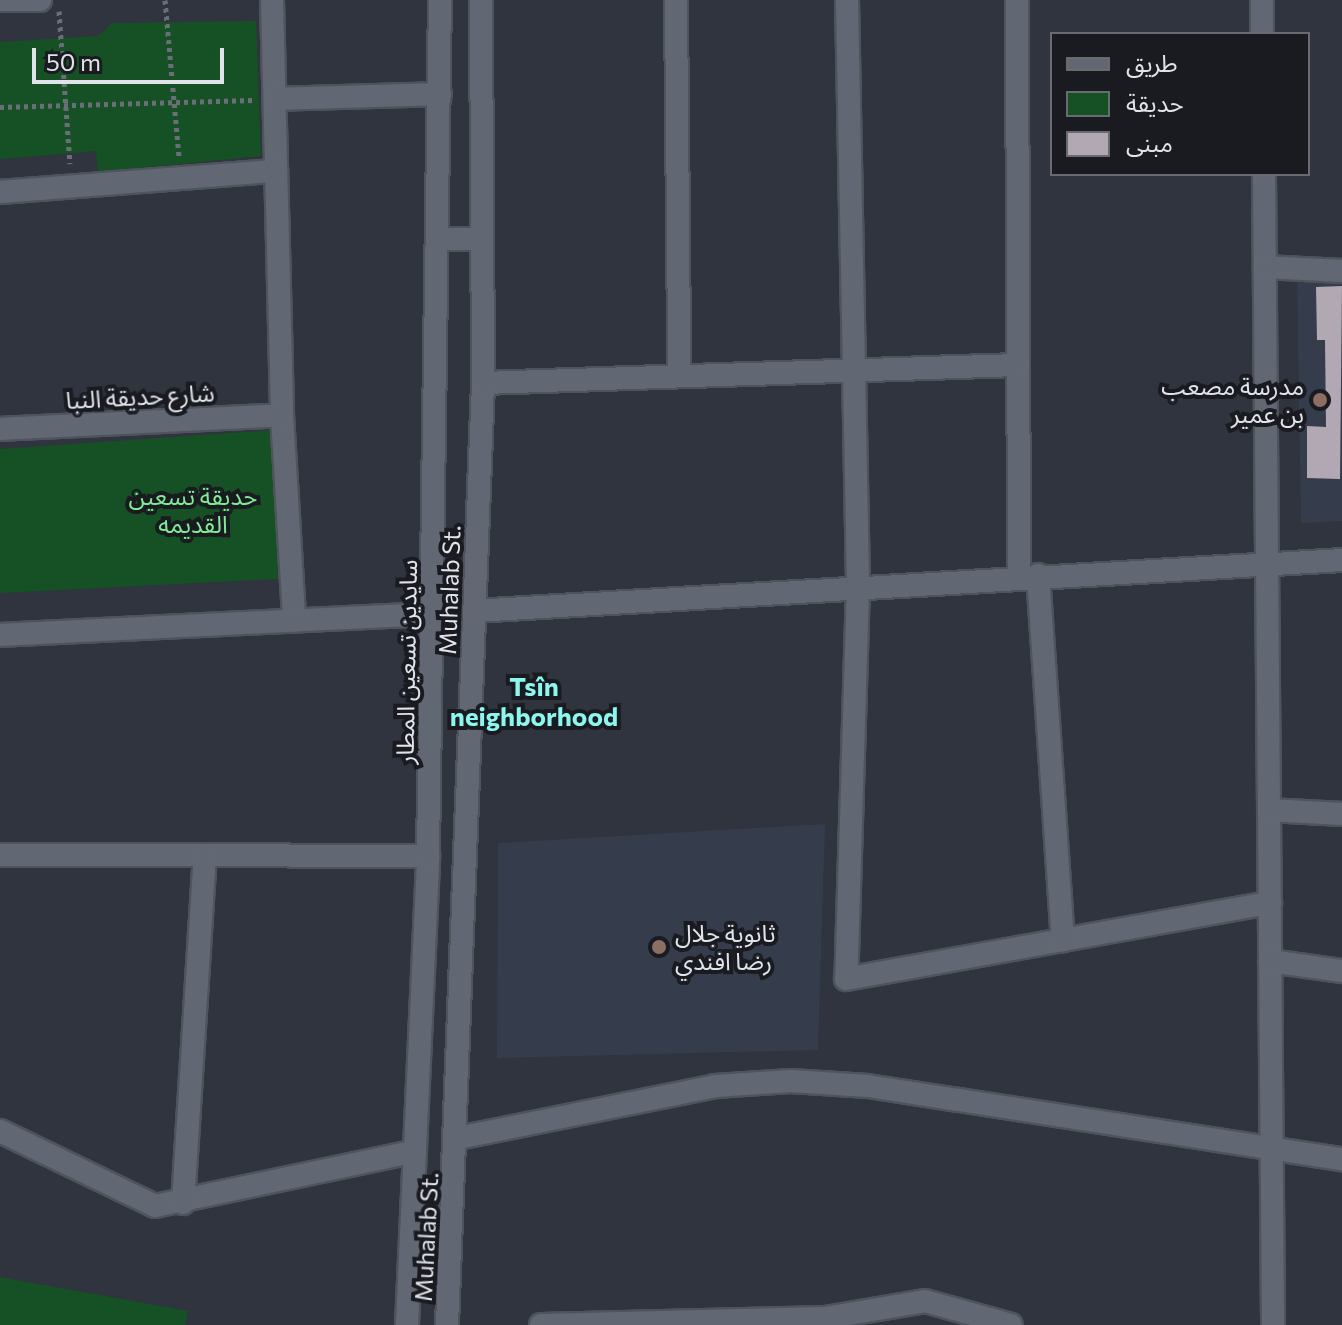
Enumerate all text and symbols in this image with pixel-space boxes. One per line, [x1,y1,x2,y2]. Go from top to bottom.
scale bar [36,32,228,82]
legend [1050,32,1310,176]
text: 50 m [46,47,101,76]
text: طريق [1126,48,1178,77]
text: حديقة [1126,88,1184,117]
text: مبنى [1126,128,1173,157]
place label: مدرسة مصعب بن عمير [1161,372,1304,428]
street label: شارع حديقة النبا [65,378,215,414]
marker: مدرسة مصعب بن عمير [1311,391,1329,409]
park label: حديقة تسعين القديمه [129,482,257,538]
street label: Muhalab St. [432,525,466,655]
street label: سايدين تسعين المطار [390,559,422,765]
district label: Tsîn neighborhood [450,670,618,732]
place label: ثانوية جلال رضا افندي [675,919,776,975]
marker: ثانوية جلال رضا افندي [650,938,668,956]
street label: Muhalab St. [408,1172,444,1302]

